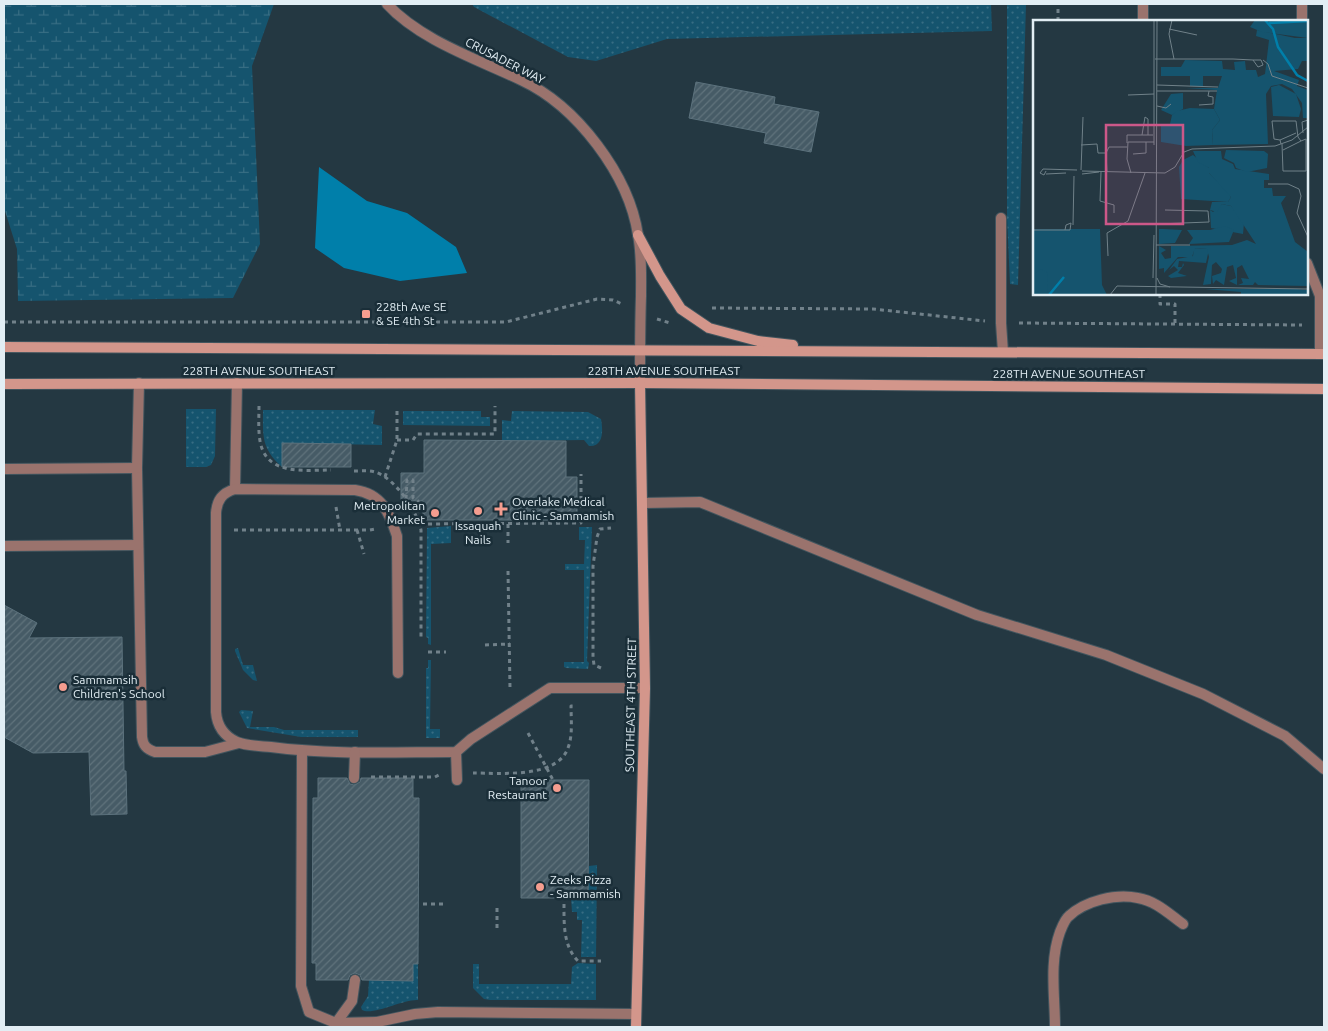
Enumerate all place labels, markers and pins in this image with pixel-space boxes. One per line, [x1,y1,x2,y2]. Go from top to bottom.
place label: 228th Ave SE & SE 4th St [376,300,447,327]
marker: 228th Ave SE & SE 4th St [360,308,372,320]
place label: Overlake Medical Clinic - Sammamish [512,495,614,522]
place label: Metropolitan Market [354,499,425,526]
marker: Overlake Medical Clinic - Sammamish [494,502,508,516]
marker: Issaquah Nails [472,505,484,517]
marker: Metropolitan Market [429,507,441,519]
place label: Issaquah Nails [455,519,501,546]
place label: Sammamsih Children's School [73,673,165,700]
marker: Sammamsih Children's School [57,681,69,693]
place label: Tanoor Restaurant [488,774,547,801]
marker: Tanoor Restaurant [551,782,563,794]
place label: Zeeks Pizza - Sammamish [550,873,621,900]
marker: Zeeks Pizza - Sammamish [534,881,546,893]

